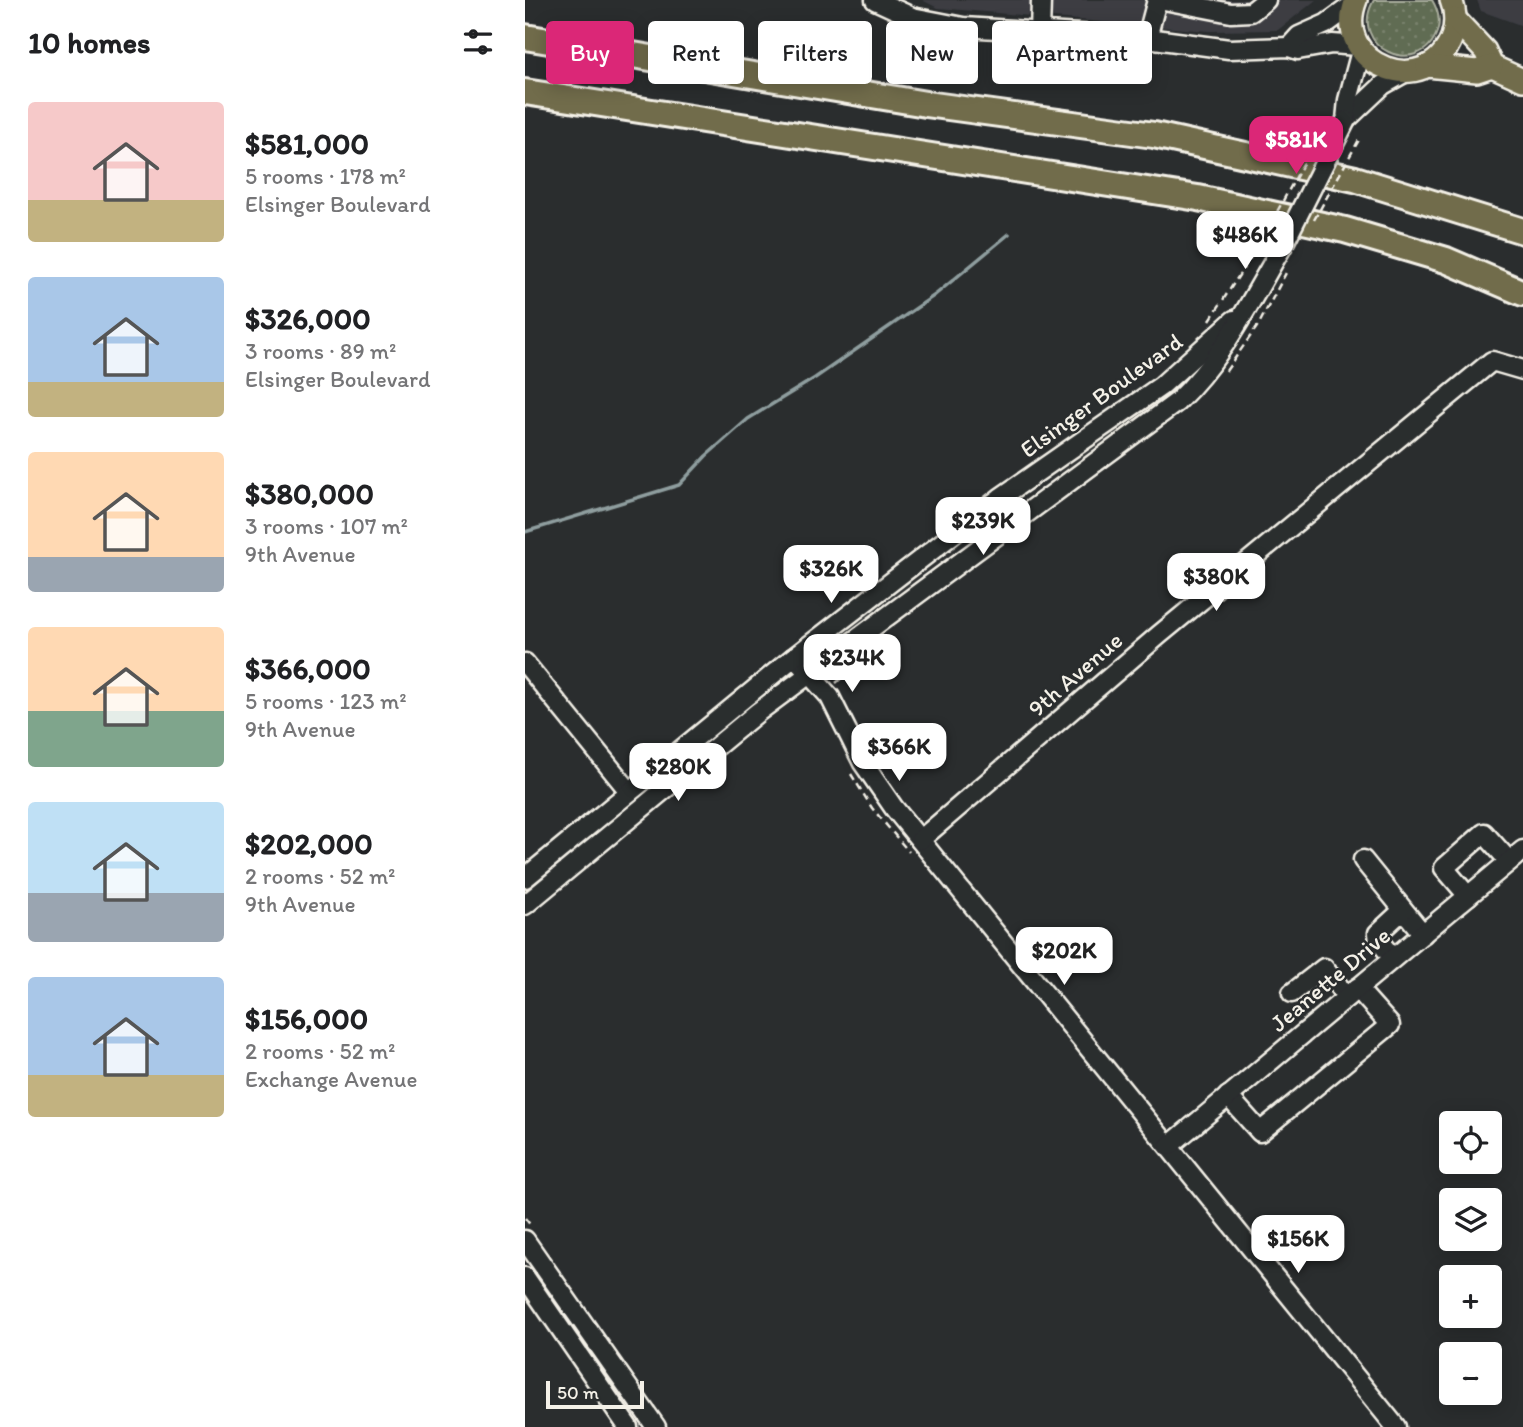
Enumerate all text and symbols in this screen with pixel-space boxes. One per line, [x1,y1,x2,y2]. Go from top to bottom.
chip: Buy [546,21,634,84]
chip: Rent [648,21,744,84]
chip: Filters [758,21,872,84]
chip: New [886,21,978,84]
chip: Apartment [992,21,1152,84]
icon: filters [459,23,497,61]
text: 10 homes [28,24,151,61]
pin: $581K [1247,116,1345,176]
text: $581,000 [245,125,369,162]
text: $581K [1265,125,1327,153]
icon: home [84,130,168,214]
text: 5 rooms · 178 m² [245,162,406,190]
text: Elsinger Boulevard [245,190,430,218]
pin: $486K [1196,212,1294,271]
text: $486K [1213,220,1277,248]
text: $326,000 [245,300,371,337]
icon: home [84,305,168,389]
street label: Elsinger Boulevard [1014,326,1188,464]
text: 3 rooms · 89 m² [245,337,396,365]
text: Elsinger Boulevard [245,365,430,393]
text: $380,000 [245,475,374,512]
icon: home [84,480,168,564]
pin: $239K [934,498,1032,557]
text: $239K [951,506,1015,534]
text: 3 rooms · 107 m² [245,512,408,540]
text: 9th Avenue [245,540,356,568]
pin: $326K [782,546,880,605]
text: $326K [799,554,863,582]
pin: $380K [1167,554,1265,613]
text: $380K [1183,562,1249,590]
street label: 9th Avenue [1022,625,1128,723]
pin: $234K [803,634,901,694]
text: $234K [820,643,884,671]
text: $366,000 [245,650,371,687]
icon: home [84,655,168,739]
text: 5 rooms · 123 m² [245,687,407,715]
text: 9th Avenue [245,715,356,743]
pin: $366K [850,724,948,783]
text: $366K [867,732,931,760]
pin: $280K [629,744,727,803]
text: $280K [645,752,711,780]
text: $202,000 [245,825,373,862]
icon: home [84,830,168,914]
text: 2 rooms · 52 m² [245,862,395,890]
text: 9th Avenue [245,890,356,918]
street label: Jeanette Drive [1264,920,1396,1038]
pin: $202K [1015,928,1113,987]
text: $202K [1032,936,1096,964]
text: $156,000 [245,1000,368,1037]
icon: home [84,1005,168,1089]
text: 2 rooms · 52 m² [245,1037,395,1065]
text: Exchange Avenue [245,1065,417,1093]
map controls [1439,1111,1502,1405]
button: locate [1439,1111,1502,1174]
button: layers [1439,1188,1502,1251]
pin: $156K [1249,1216,1347,1275]
text: $156K [1267,1224,1329,1252]
button: + [1439,1265,1502,1328]
button: − [1439,1342,1502,1405]
scale bar [546,1378,644,1410]
text: 50 m [557,1381,599,1404]

